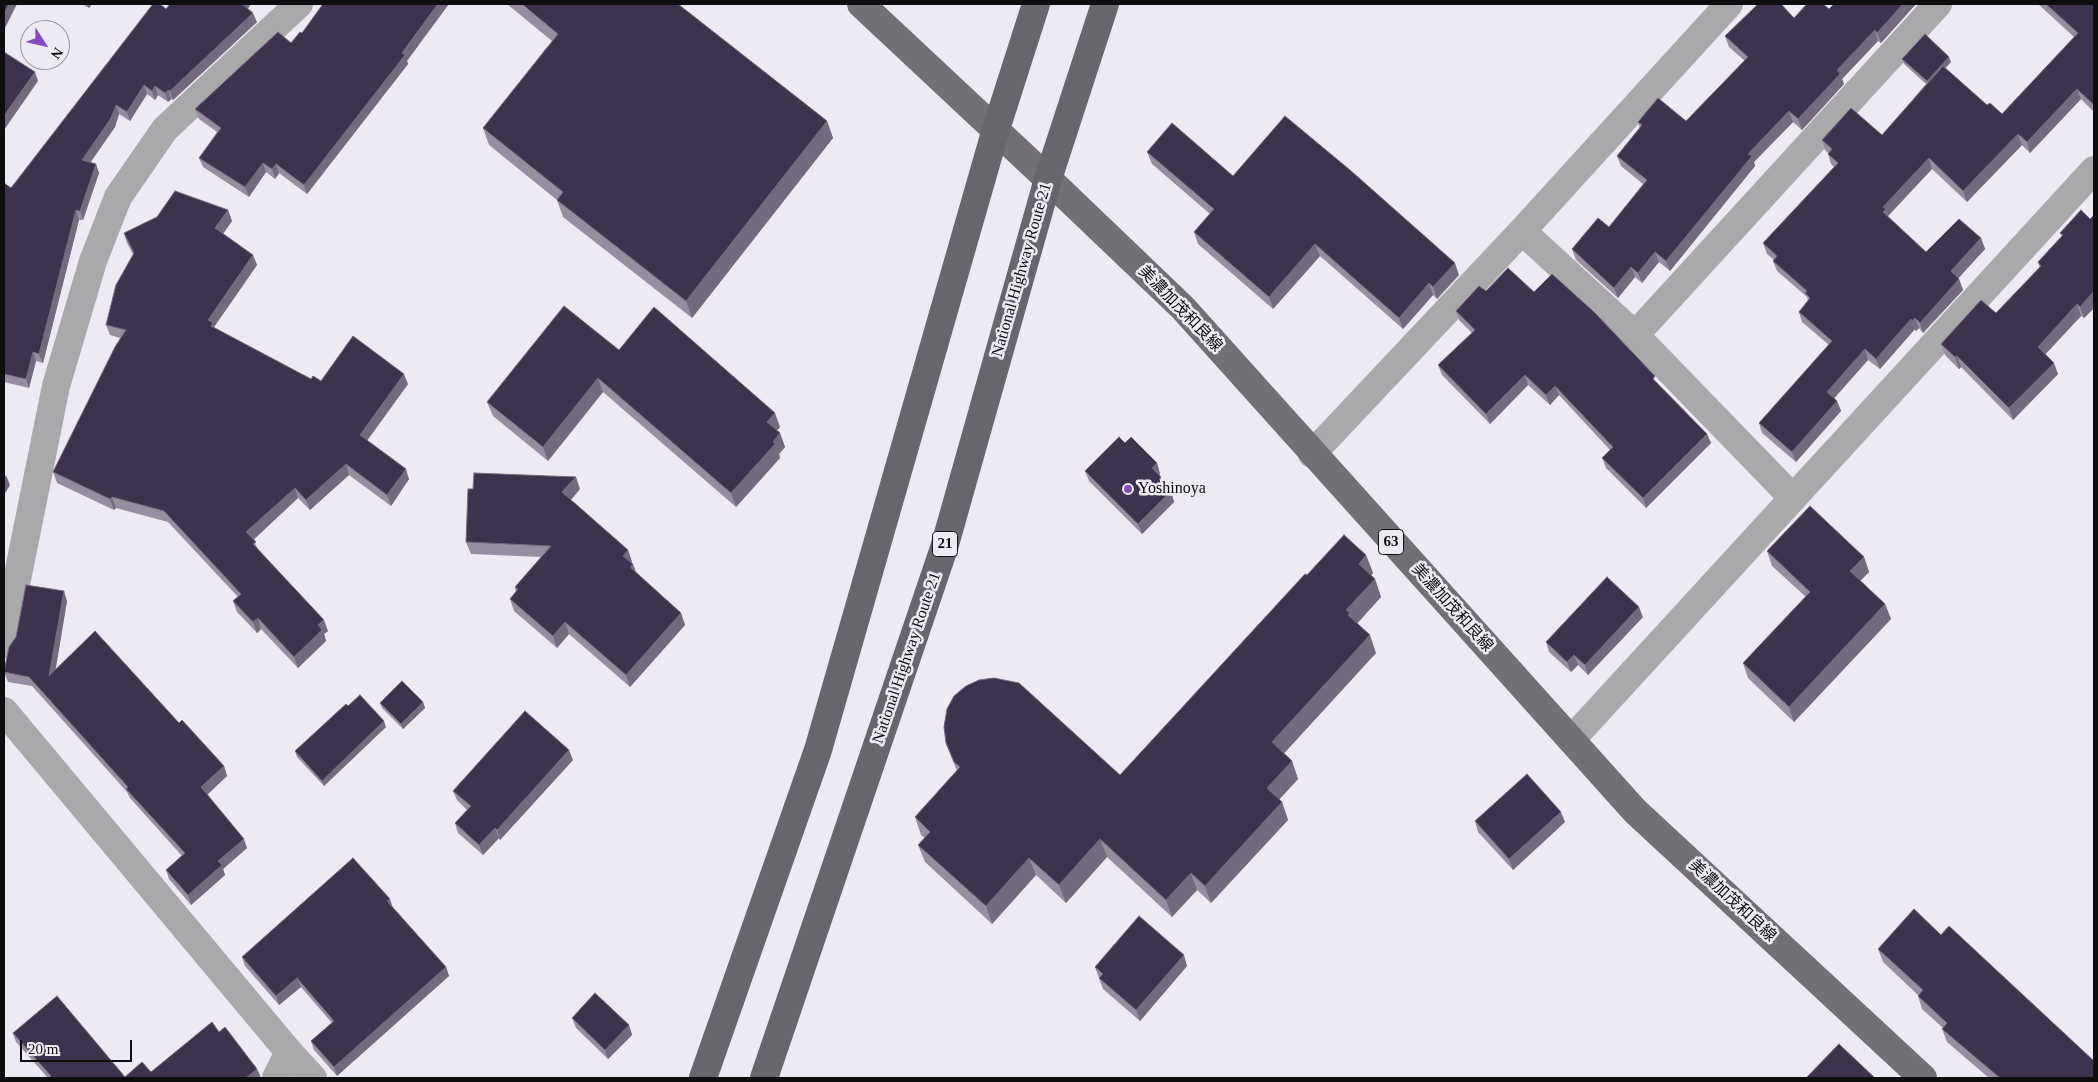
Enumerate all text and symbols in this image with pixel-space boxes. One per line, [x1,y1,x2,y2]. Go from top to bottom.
north arrow [20,20,70,70]
text: N [48,45,66,62]
street label: National Highway Route 21 [988,181,1056,359]
street label: 美濃加茂和良線 [1134,262,1226,356]
place label: Yoshinoya [1138,479,1206,499]
marker: Yoshinoya [1122,483,1134,495]
road number: 63 [1378,530,1404,554]
road number: 21 [932,532,958,556]
street label: 美濃加茂和良線 [1407,560,1497,656]
street label: National Highway Route 21 [869,570,945,746]
street label: 美濃加茂和良線 [1684,856,1780,946]
scale bar [22,1030,135,1062]
text: 20 m [28,1041,58,1057]

